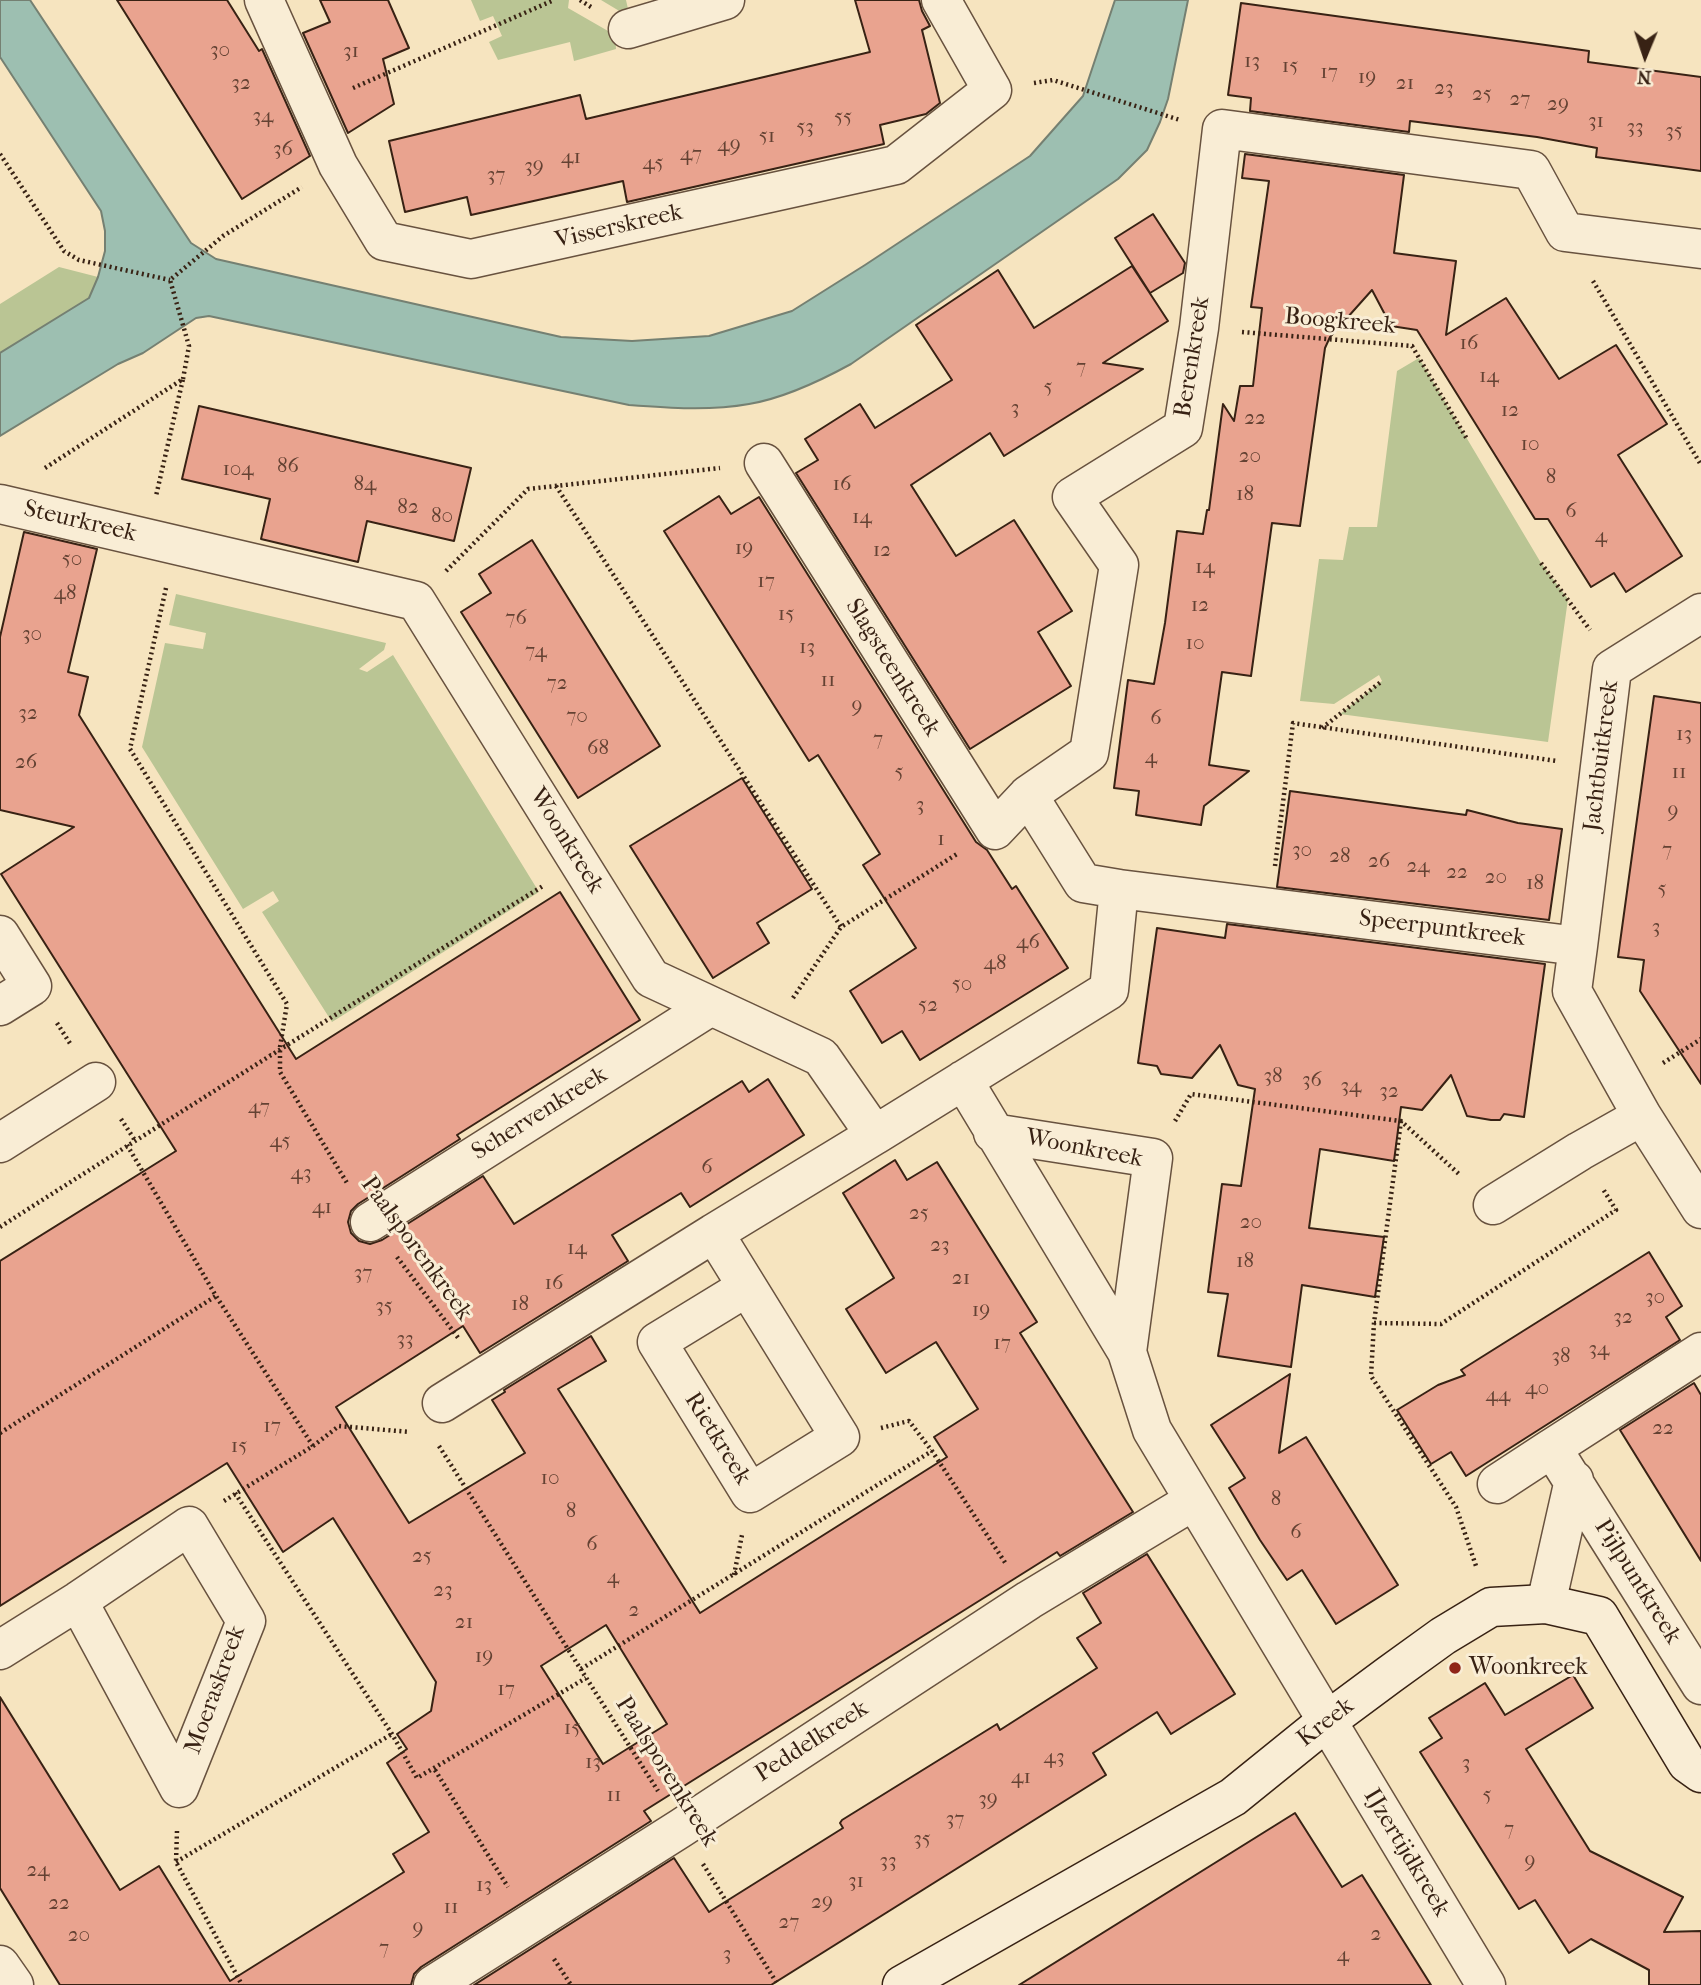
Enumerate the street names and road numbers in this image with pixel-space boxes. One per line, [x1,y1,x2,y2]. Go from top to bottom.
street label: Visserskreek [552,198,686,256]
street label: Berenkreek [1169,295,1217,419]
street label: Boogkreek [1283,303,1397,341]
street label: Steurkreek [21,495,139,549]
street label: Slagsteenkreek [838,594,946,742]
street label: Jachtbuitkreek [1578,679,1626,833]
street label: Woonkreek [522,783,610,899]
street label: Speerpuntkreek [1357,905,1527,953]
street label: Schervenkreek [467,1061,613,1167]
street label: Woonkreek [1023,1124,1145,1174]
street label: Paalsporenkreek [354,1171,478,1327]
street label: Rietkreek [677,1388,757,1490]
street label: Pijlpuntkreek [1587,1514,1687,1650]
street label: Moeraskreek [179,1622,253,1758]
street label: Paalsporenkreek [608,1692,724,1852]
street label: Kreek [1292,1692,1360,1754]
street label: Peddelkreek [750,1695,874,1789]
street label: IJzertijdkreek [1357,1784,1455,1922]

